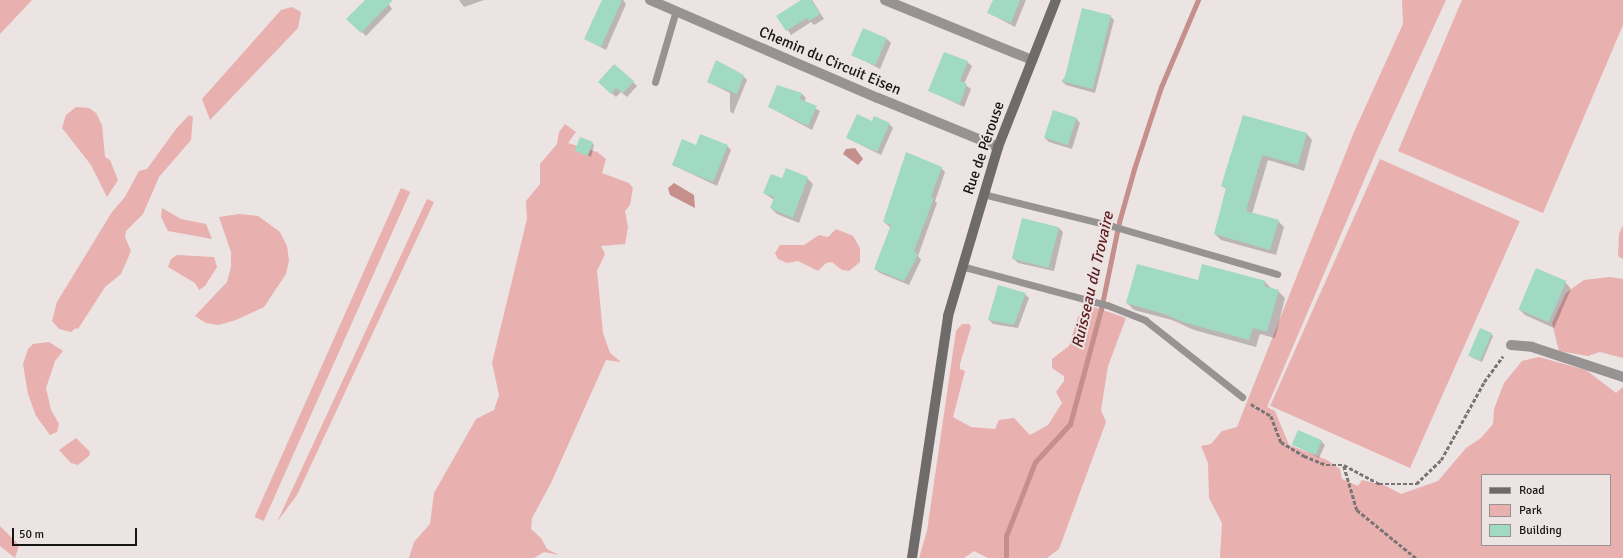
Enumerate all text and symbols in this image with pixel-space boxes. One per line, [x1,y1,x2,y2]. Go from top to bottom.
street label: Chemin du Circuit Eisen [756,23,904,99]
street label: Rue de Pérouse [960,99,1008,197]
water label: Ruisseau du Trovaire [1068,210,1118,350]
legend [1481,474,1611,546]
text: Road [1519,483,1545,498]
text: Park [1519,503,1542,518]
scale bar [14,520,139,546]
text: Building [1519,523,1562,538]
text: 50 m [19,527,44,542]

